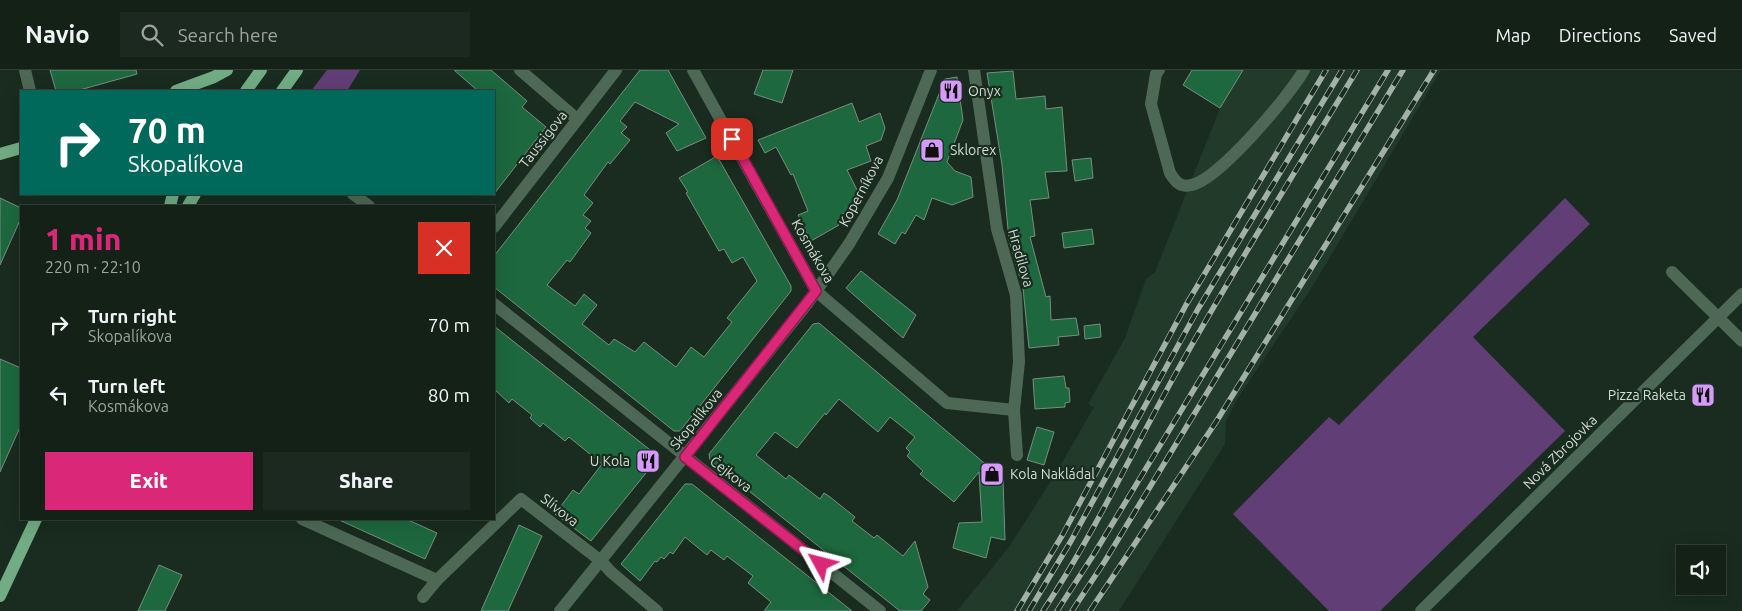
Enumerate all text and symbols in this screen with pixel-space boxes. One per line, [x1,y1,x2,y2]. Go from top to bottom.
search box [120,12,470,57]
text: Navio [25,21,90,48]
icon: search [138,21,166,49]
text: Search here [178,24,278,46]
text: Map [1495,25,1531,45]
text: Directions [1559,25,1641,45]
text: Saved [1669,25,1717,45]
restaurant icon: Onyx [938,78,964,104]
place label: Onyx [968,83,1001,99]
street label: Taussigova [516,107,570,171]
icon: right [45,110,110,175]
text: 70 m [128,110,206,150]
pin [711,118,753,160]
icon: arrive [718,125,746,153]
shop icon: Sklorex [919,137,945,163]
place label: Sklorex [950,142,996,158]
text: Skopalíkova [128,151,244,176]
street label: Koperníkova [836,153,886,229]
street label: Kosmákova [788,216,838,286]
text: 1 min [45,222,121,256]
button: close [418,222,470,274]
street label: Hradilova [1005,227,1037,289]
text: 220 m · 22:10 [45,258,141,276]
text: Turn right [88,305,176,327]
icon: right [45,311,73,339]
text: 70 m [428,314,470,336]
text: Skopalíkova [88,327,172,345]
text: Turn left [88,375,166,397]
icon: left [45,381,73,409]
restaurant icon: Pizza Raketa [1690,382,1716,408]
text: 80 m [428,384,470,406]
street label: Skopalíkova [667,385,725,453]
place label: Pizza Raketa [1608,387,1686,403]
text: Kosmákova [88,397,169,415]
street label: Nová Zbrojovka [1520,412,1600,492]
restaurant icon: U Kola [635,448,661,474]
button: Exit [45,452,253,510]
button: Share [263,452,470,510]
street label: Čejkova [707,452,756,495]
place label: U Kola [590,453,630,469]
shop icon: Kola Nakládal [979,461,1005,487]
place label: Kola Nakládal [1010,466,1095,482]
street label: Slívova [538,490,582,530]
position arrow [794,537,846,589]
map controls [1676,545,1726,595]
button: sound [1676,545,1726,595]

